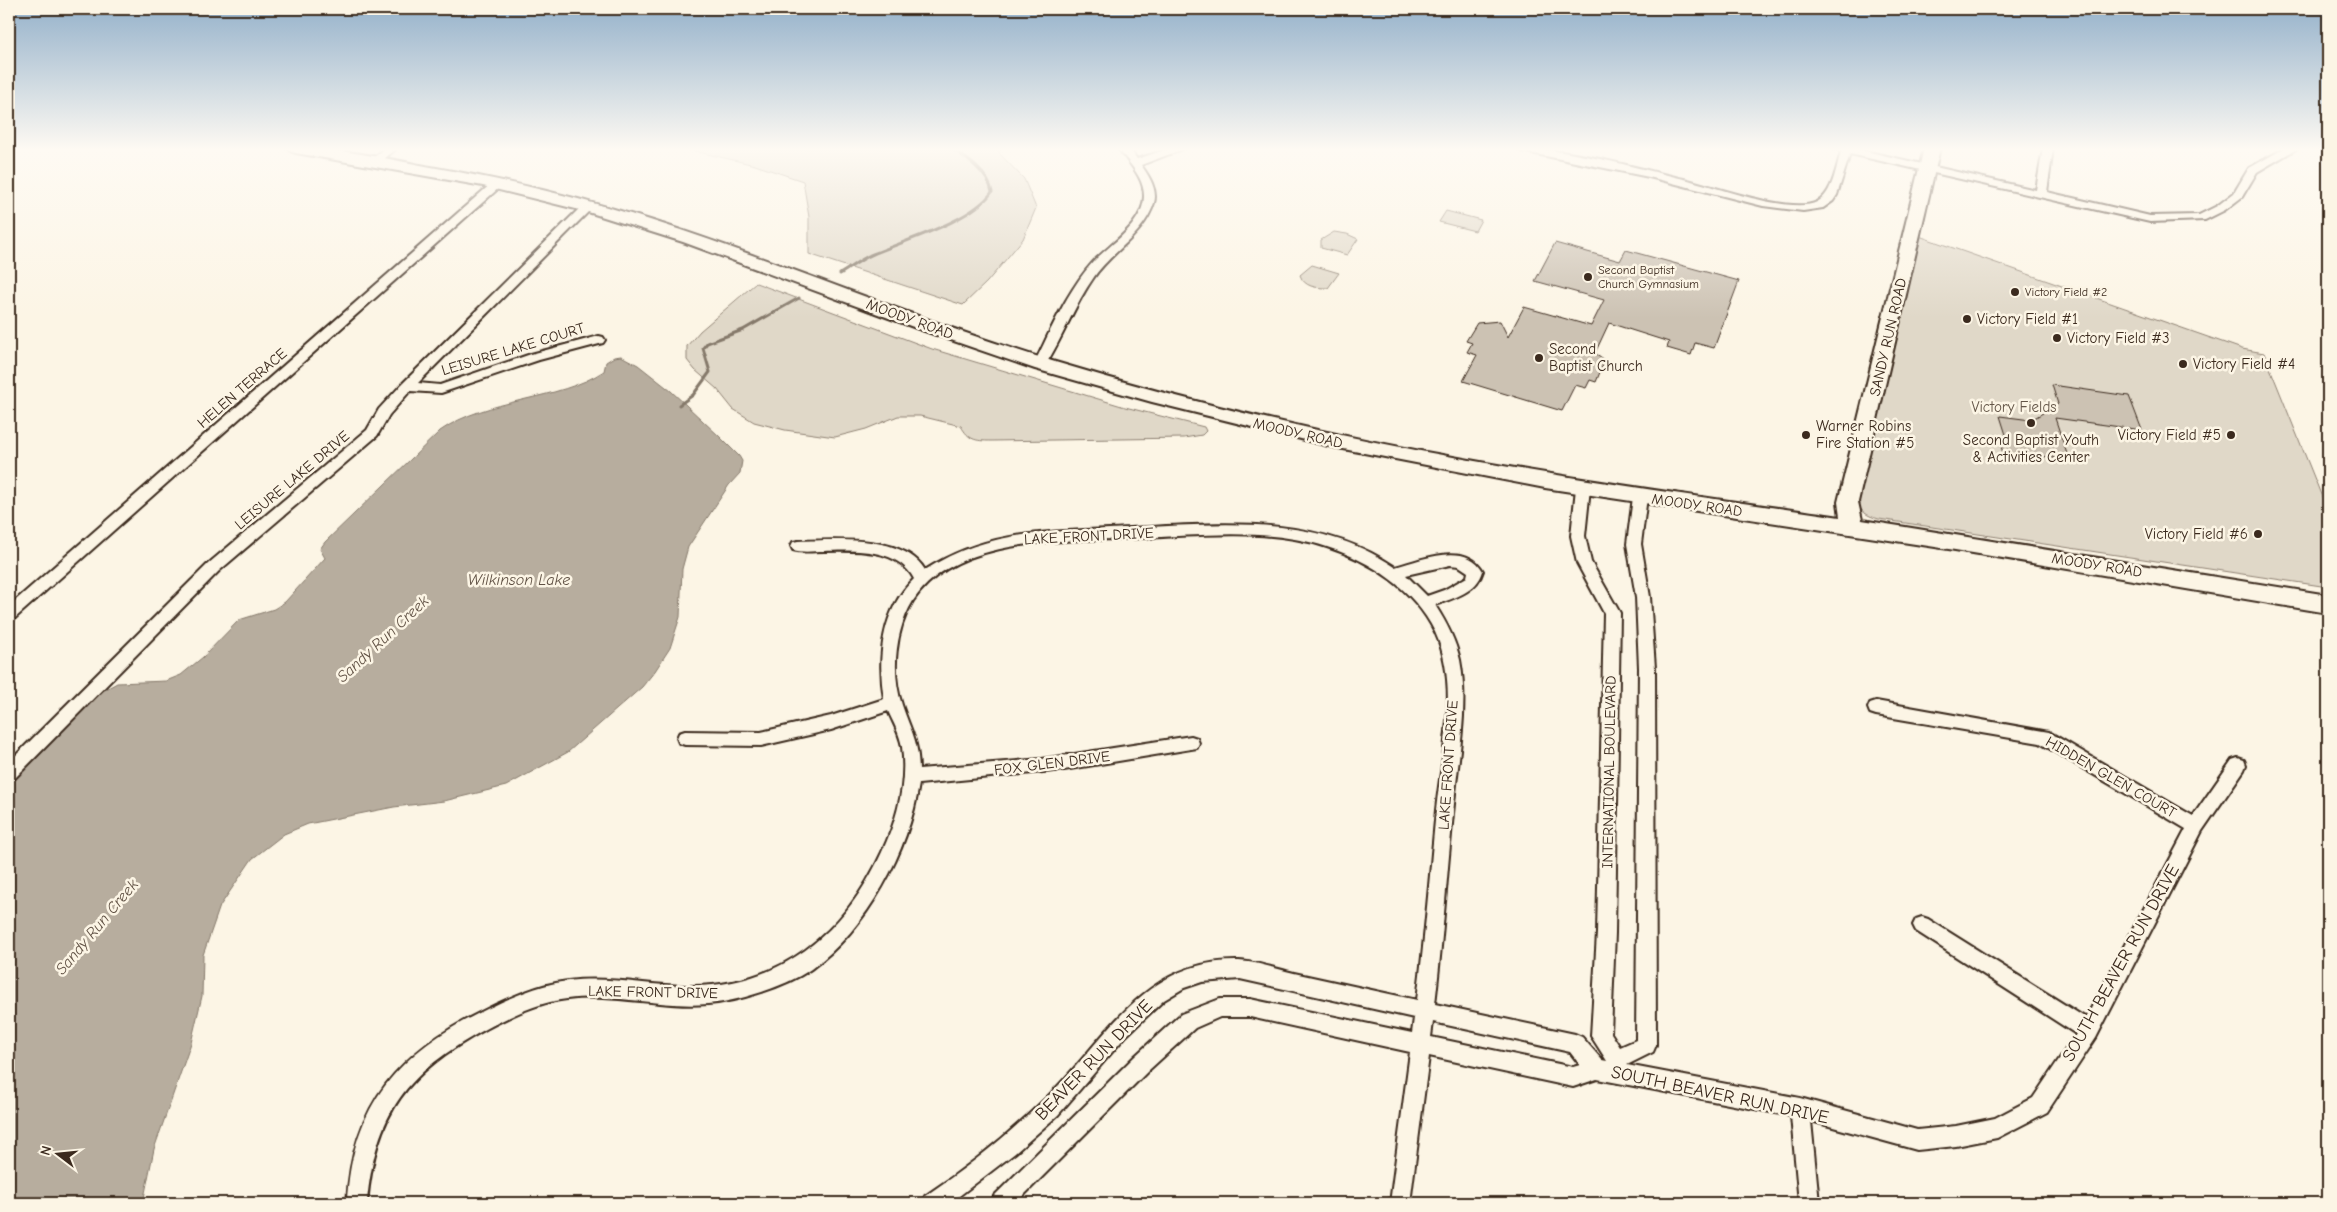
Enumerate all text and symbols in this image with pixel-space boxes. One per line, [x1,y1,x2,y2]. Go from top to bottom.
place label: Second Baptist Church Gymnasium [1598,263,1699,291]
marker: Second Baptist Church Gymnasium [1582,271,1594,283]
street label: SANDY RUN ROAD [1866,276,1910,398]
place label: Victory Field #2 [2025,285,2107,299]
marker: Victory Field #2 [2009,286,2021,298]
street label: MOODY ROAD [864,295,956,343]
place label: Victory Field #1 [1977,310,2078,328]
marker: Victory Field #1 [1961,313,1973,325]
street label: LEISURE LAKE COURT [439,319,587,379]
place label: Victory Field #3 [2067,329,2170,347]
marker: Victory Field #3 [2051,332,2063,344]
place label: Second Baptist Church [1549,340,1643,375]
street label: HELEN TERRACE [193,344,291,432]
marker: Second Baptist Church [1533,352,1545,364]
place label: Victory Field #4 [2193,355,2295,373]
marker: Victory Field #4 [2177,358,2189,370]
park label: Victory Fields [1971,398,2057,416]
street label: MOODY ROAD [1251,414,1345,452]
place label: Warner Robins Fire Station #5 [1816,417,1914,452]
marker: Second Baptist Youth & Activities Center [2025,417,2037,429]
place label: Victory Field #5 [2118,426,2221,444]
street label: LEISURE LAKE DRIVE [231,427,353,533]
marker: Warner Robins Fire Station #5 [1800,429,1812,441]
marker: Victory Field #5 [2225,429,2237,441]
place label: Second Baptist Youth & Activities Center [1963,431,2099,466]
street label: MOODY ROAD [1650,490,1744,520]
street label: LAKE FRONT DRIVE [1024,524,1154,548]
place label: Victory Field #6 [2145,525,2248,543]
marker: Victory Field #6 [2252,528,2264,540]
street label: MOODY ROAD [2050,549,2144,581]
water label: Wilkinson Lake [468,571,570,589]
water label: Sandy Run Creek [334,592,433,686]
street label: INTERNATIONAL BOULEVARD [1598,675,1620,869]
street label: LAKE FRONT DRIVE [1434,700,1462,830]
street label: HIDDEN GLEN COURT [2043,732,2180,822]
street label: FOX GLEN DRIVE [993,747,1111,779]
street label: SOUTH BEAVER RUN DRIVE [2058,861,2184,1065]
water label: Sandy Run Creek [52,876,142,978]
street label: LAKE FRONT DRIVE [588,982,718,1002]
street label: BEAVER RUN DRIVE [1031,995,1157,1125]
street label: SOUTH BEAVER RUN DRIVE [1609,1062,1831,1128]
north arrow [32,1130,82,1180]
text: N [37,1144,55,1157]

